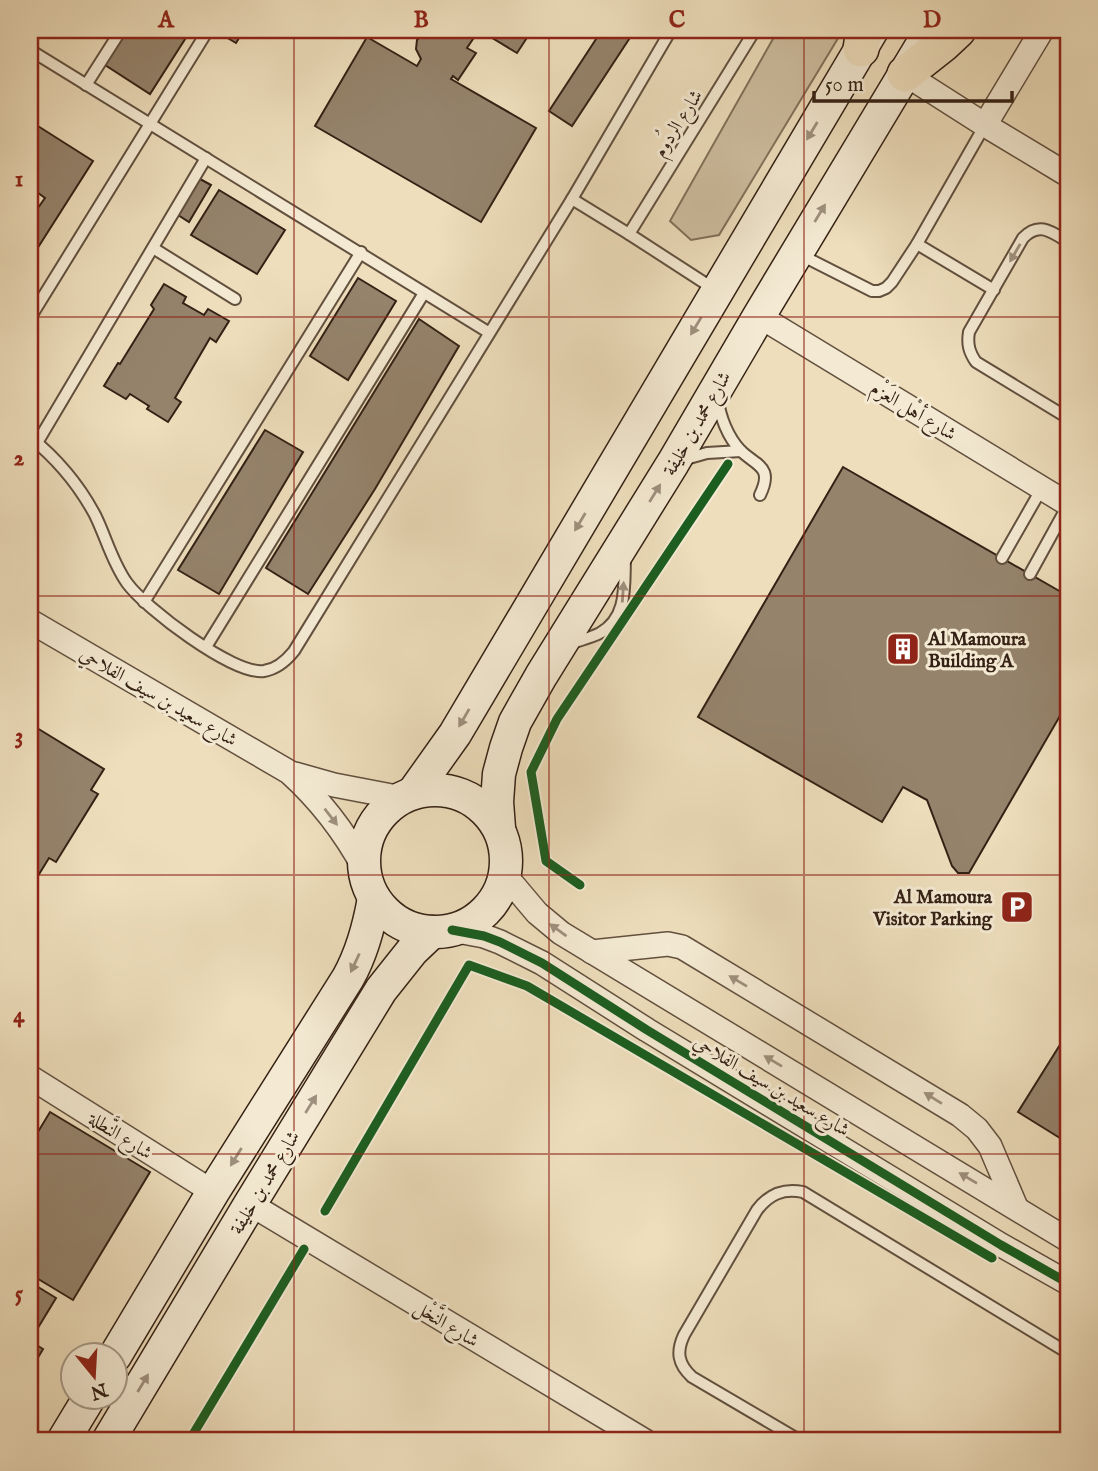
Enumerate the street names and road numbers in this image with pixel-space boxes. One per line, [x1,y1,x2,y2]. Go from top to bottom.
street label: شارع الردُوم [644,83,711,164]
street label: شارع محمد بن خليفة [658,367,739,482]
street label: شارع أهْل العَزْم [864,373,962,449]
street label: شارع سعيد بن سيف الفلاحي [74,643,241,754]
street label: شارع سعيد بن سيف الفلاحي [687,1031,853,1145]
street label: شارع النَّطلة [82,1102,160,1167]
street label: شارع محمد بن خليفة [225,1127,308,1240]
street label: شارع النَّخْل [408,1291,486,1355]

